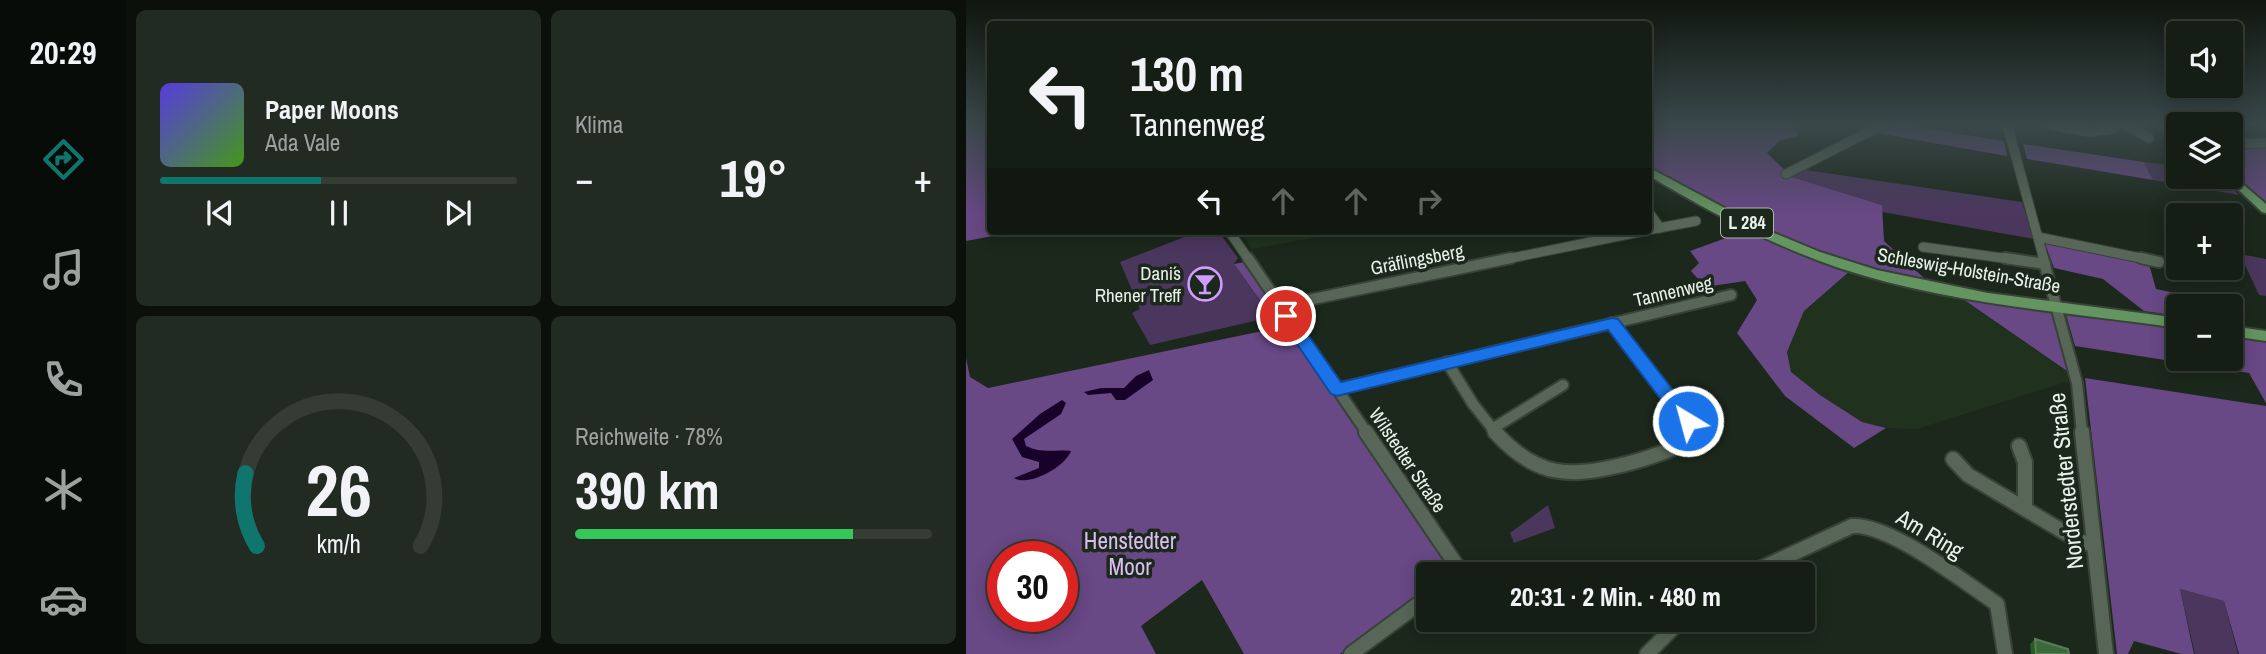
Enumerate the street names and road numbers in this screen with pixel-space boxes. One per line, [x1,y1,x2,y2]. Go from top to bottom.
road number: L 284 [1721,208,1773,238]
street label: Gräflingsberg [1368,237,1466,281]
street label: Schleswig-Holstein-Straße [1876,241,2062,299]
street label: Tannenweg [1631,269,1715,313]
street label: Norderstedter Straße [2041,391,2090,571]
street label: Wilstedter Straße [1363,402,1453,518]
street label: Am Ring [1890,501,1970,566]

